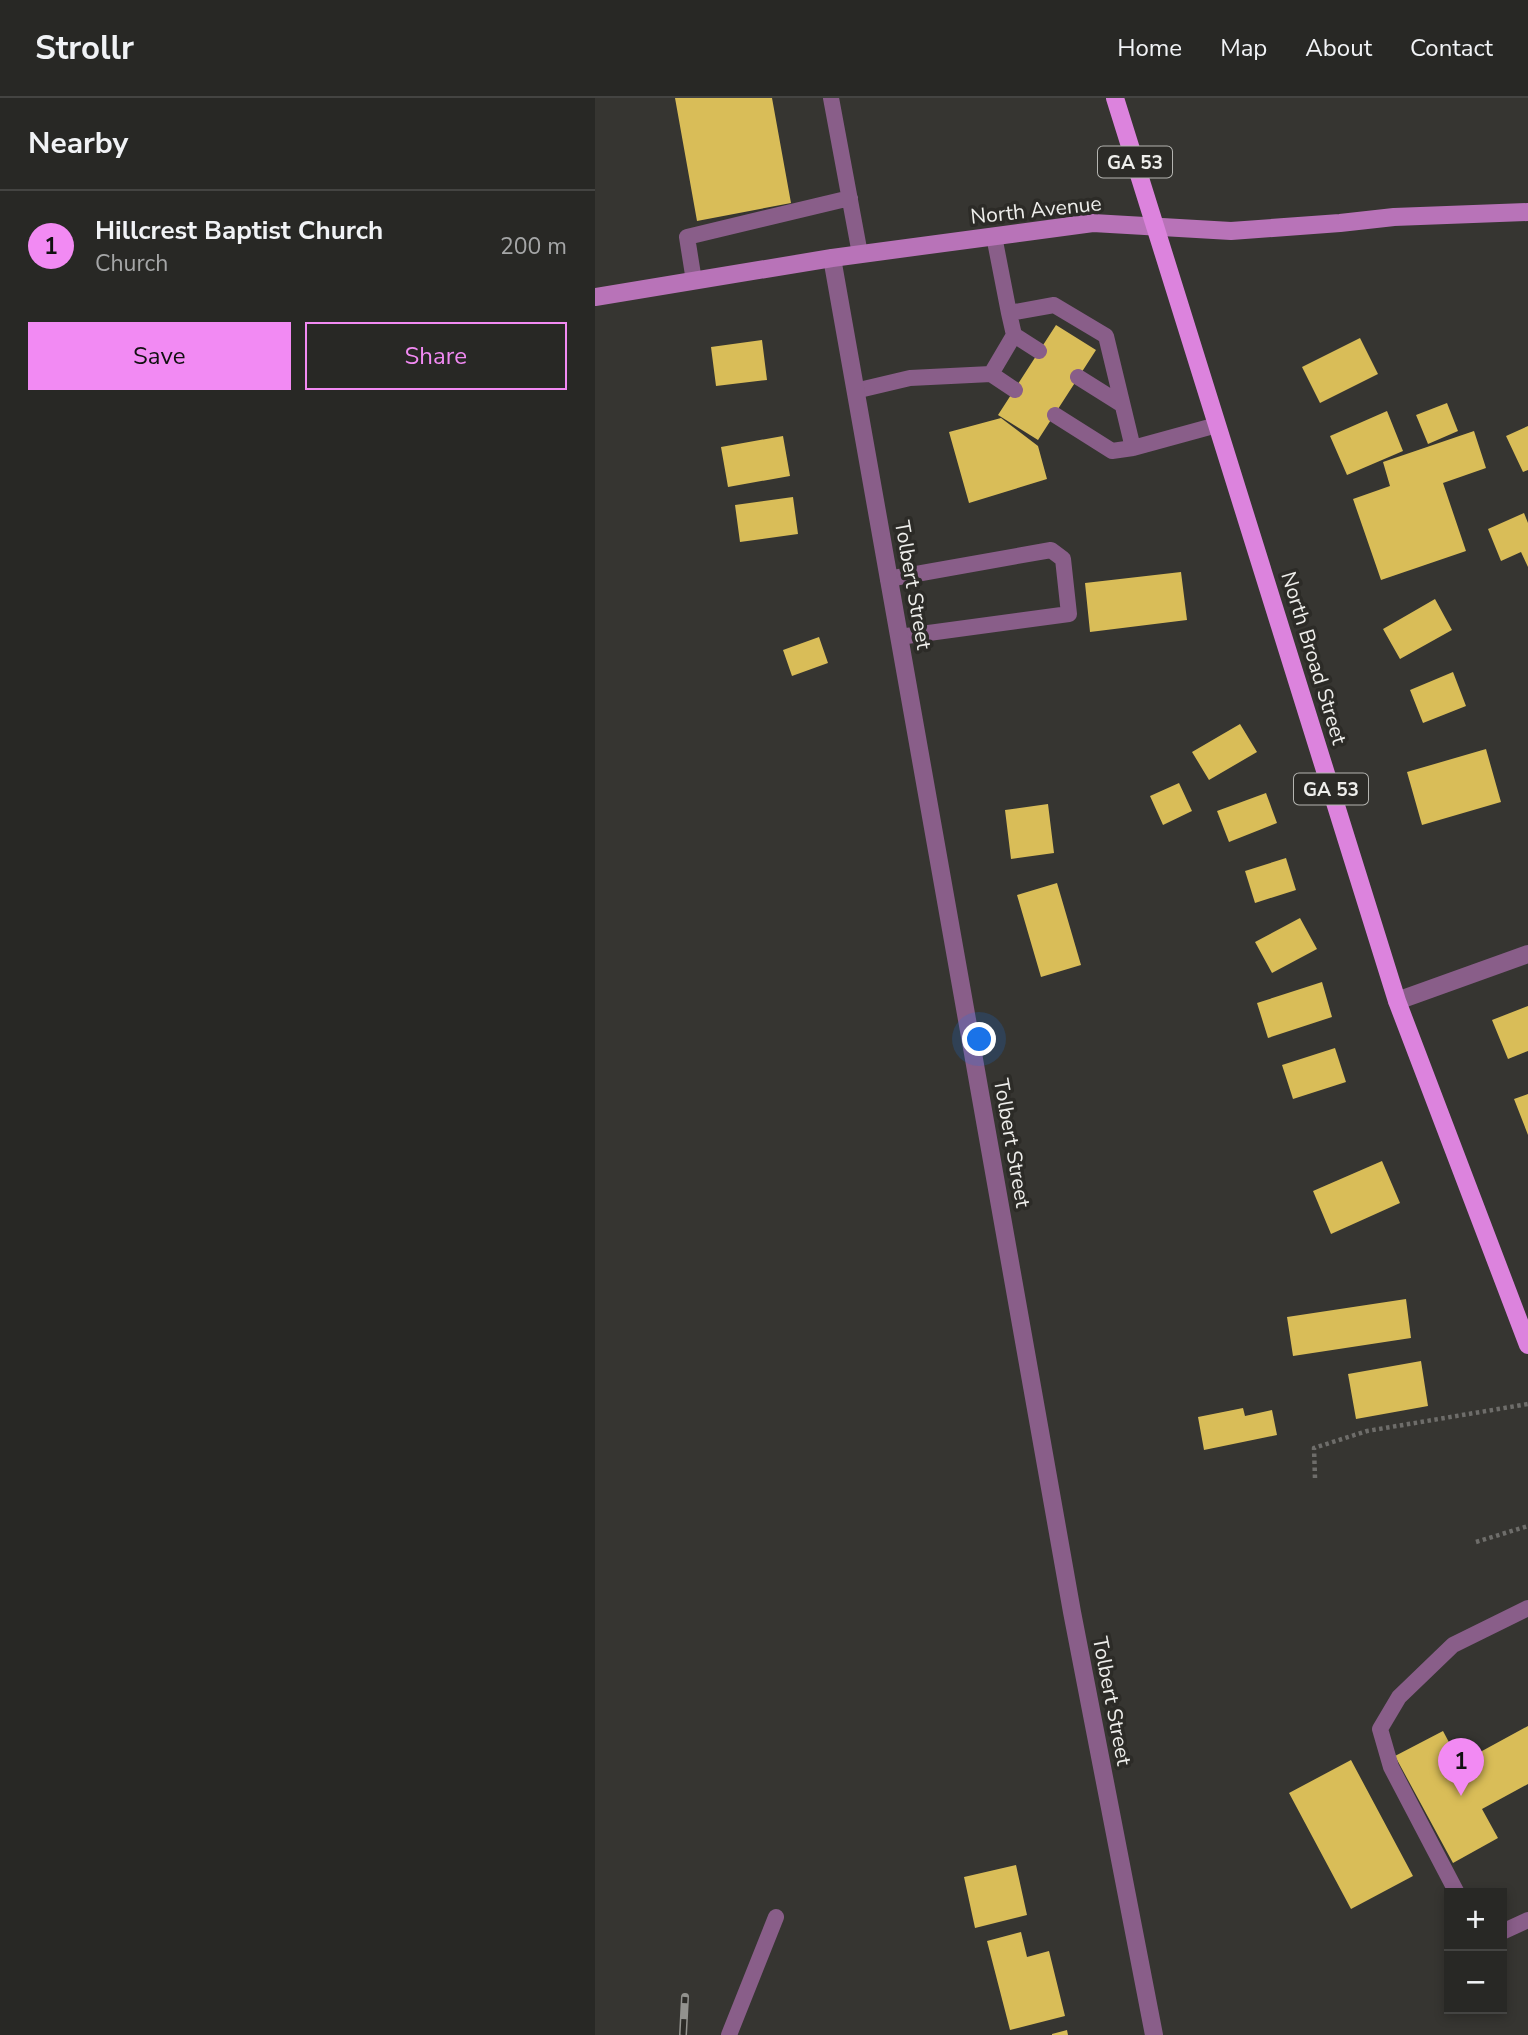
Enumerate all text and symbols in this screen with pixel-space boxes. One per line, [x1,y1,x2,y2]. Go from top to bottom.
text: Strollr [35,26,134,71]
text: Home [1117,32,1182,64]
text: Map [1220,32,1267,64]
text: About [1305,32,1372,64]
text: Contact [1410,32,1493,64]
text: Nearby [28,123,128,164]
road number: GA 53 [1098,146,1172,178]
street label: North Avenue [969,189,1103,231]
text: Hillcrest Baptist Church [95,213,383,248]
text: 1 [44,231,58,262]
text: 200 m [500,231,567,262]
text: Church [95,248,168,279]
button: Save [28,322,291,390]
button: Share [305,322,567,390]
street label: Tolbert Street [888,518,938,652]
street label: North Broad Street [1274,568,1354,748]
road number: GA 53 [1294,774,1368,804]
your location [962,1022,996,1056]
street label: Tolbert Street [987,1076,1037,1210]
street label: Tolbert Street [1086,1634,1138,1768]
pin: 1 [1438,1738,1484,1796]
map controls [1444,1888,1507,2014]
button: + [1444,1888,1507,1951]
button: − [1444,1951,1507,2014]

